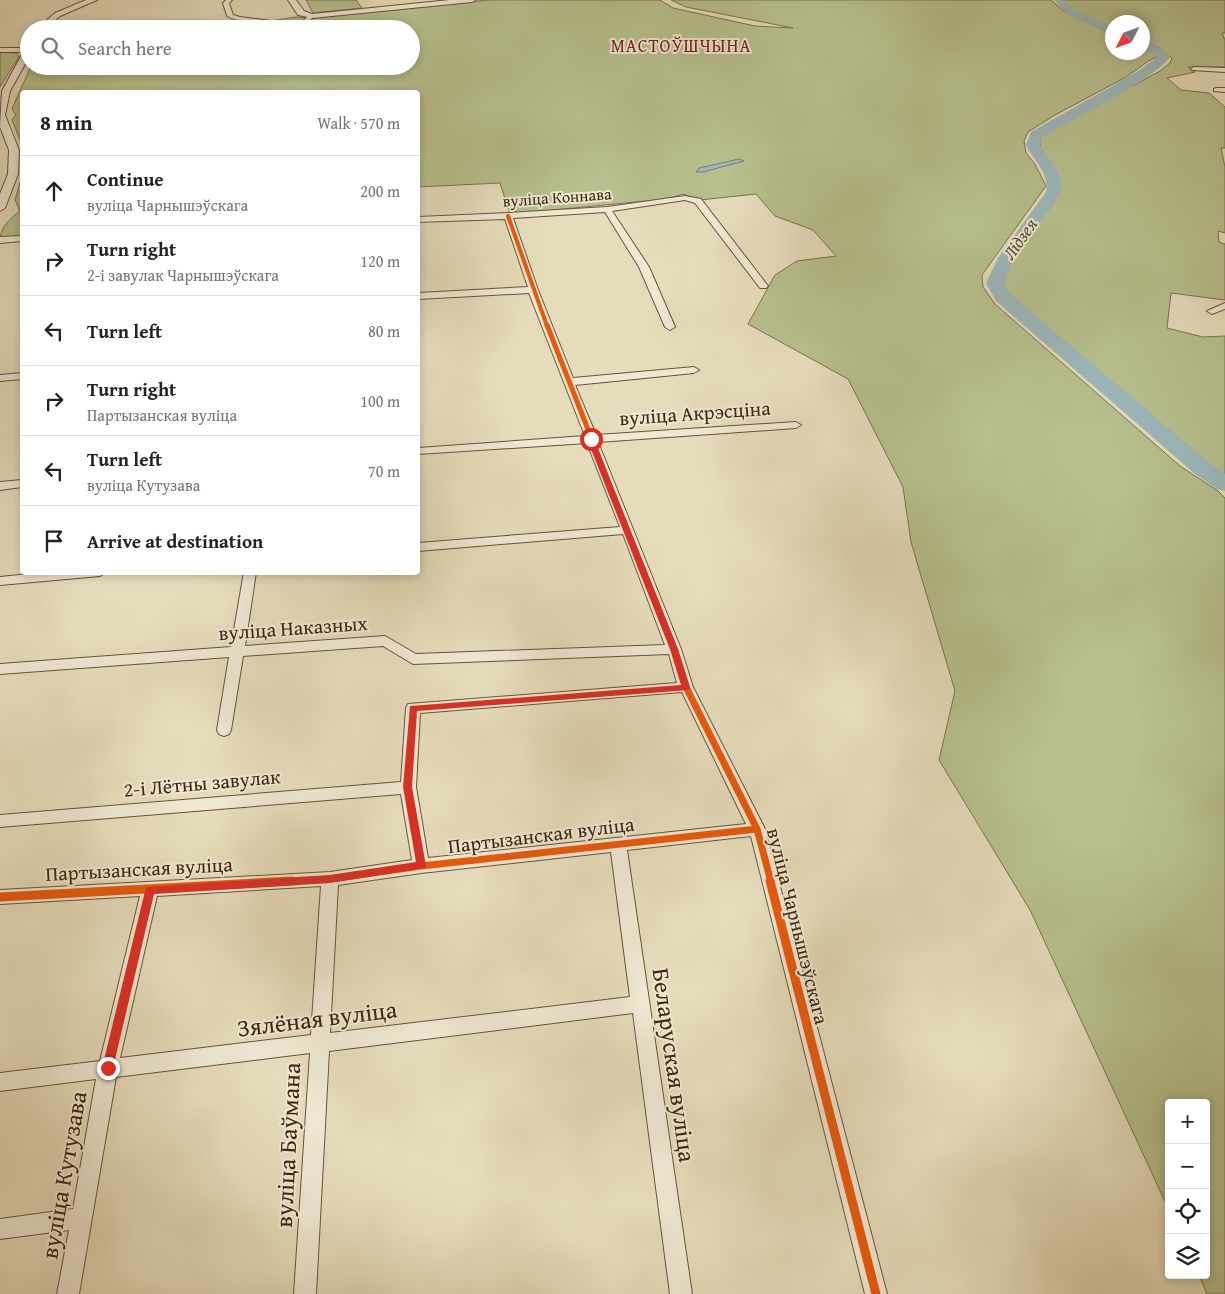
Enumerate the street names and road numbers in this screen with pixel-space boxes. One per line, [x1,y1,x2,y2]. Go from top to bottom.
street label: вуліца Коннава [502,181,613,213]
street label: вуліца Акрэсціна [618,393,772,432]
street label: вуліца Наказных [218,608,369,647]
street label: 2-і Лётны завулак [122,761,282,804]
street label: Партызанская вуліца [446,809,636,860]
street label: вуліца Чарнышэўскага [760,825,837,1028]
street label: Партызанская вуліца [45,849,234,888]
street label: Беларуская вуліца [644,966,706,1165]
street label: Зялёная вуліца [235,991,399,1046]
street label: вуліца Баўмана [266,1061,309,1228]
street label: вуліца Кутузава [32,1088,96,1262]

